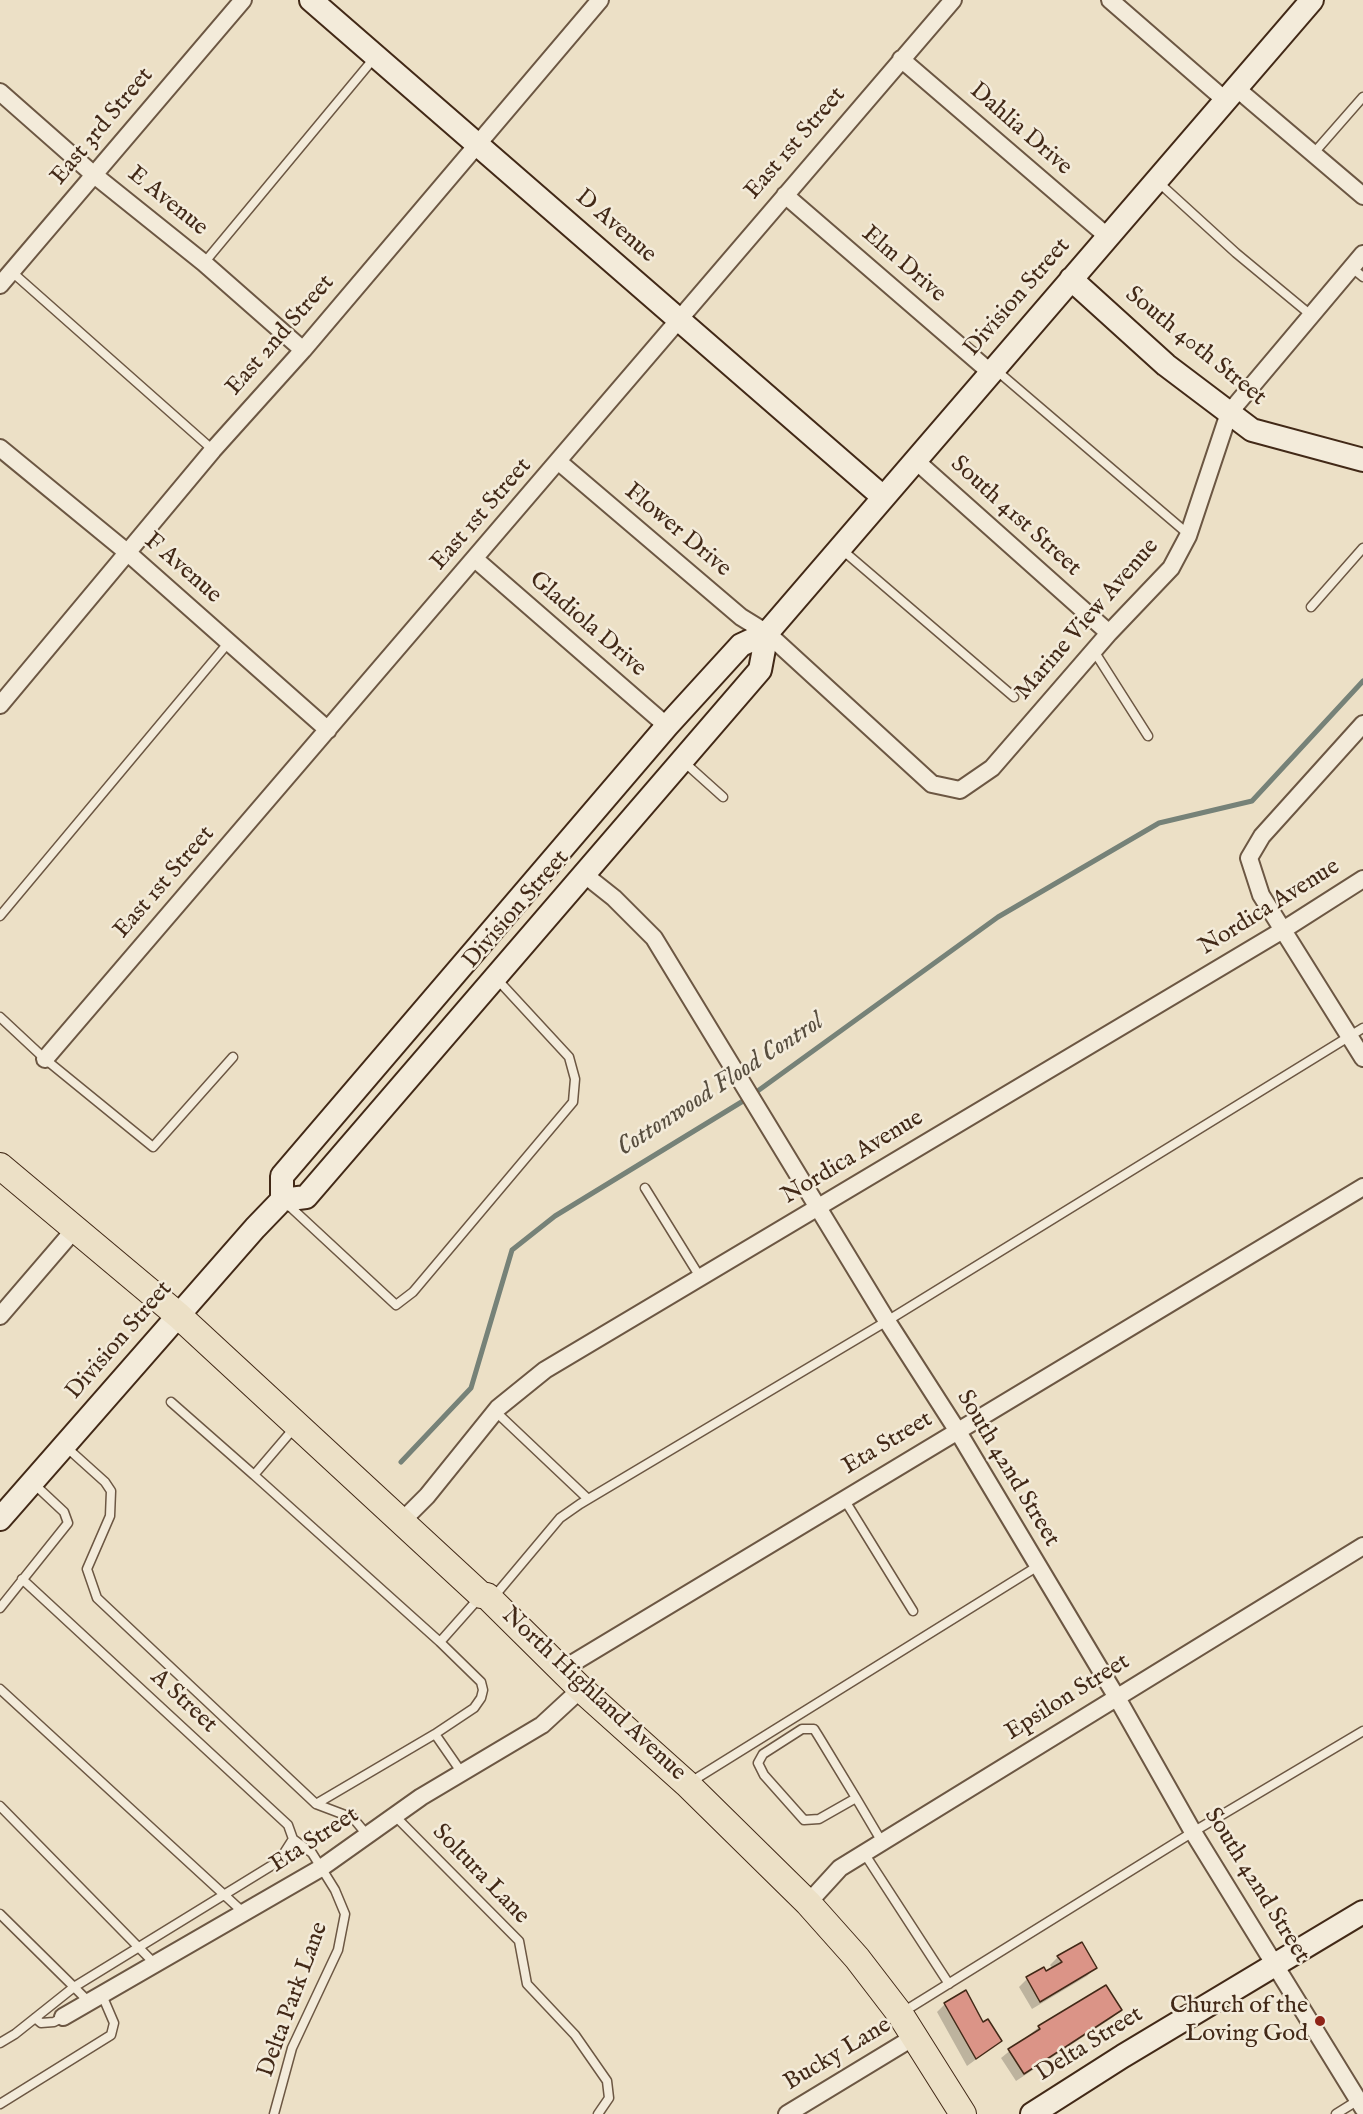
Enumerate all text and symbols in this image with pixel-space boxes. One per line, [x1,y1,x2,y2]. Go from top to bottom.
street label: East 3rd Street [46,62,160,192]
street label: Dahlia Drive [963,78,1077,182]
street label: East 1st Street [739,82,853,206]
street label: E Avenue [121,161,213,243]
street label: D Avenue [569,184,661,270]
street label: Elm Drive [855,220,951,310]
street label: Division Street [959,233,1077,363]
street label: East 2nd Street [221,270,341,402]
street label: South 40th Street [1119,281,1271,413]
street label: South 41st Street [944,451,1086,583]
street label: East 1st Street [425,453,539,577]
street label: Flower Drive [618,478,736,584]
street label: F Avenue [137,527,227,611]
street label: Marine View Avenue [1010,533,1166,707]
street label: Gladiola Drive [522,566,652,684]
street label: East 1st Street [108,821,222,945]
street label: Division Street [458,845,576,975]
street label: Nordica Avenue [1194,853,1346,963]
water label: Cottonwood Flood Control [612,1008,830,1164]
street label: Nordica Avenue [777,1104,929,1212]
street label: Division Street [61,1276,179,1406]
street label: South 42nd Street [949,1386,1065,1552]
street label: Eta Street [838,1406,938,1482]
street label: North Highland Avenue [495,1602,691,1788]
street label: Epsilon Street [1000,1648,1136,1748]
street label: A Street [144,1664,222,1740]
street label: Eta Street [265,1802,365,1880]
street label: South 42nd Street [1197,1803,1315,1969]
street label: Soltura Lane [425,1819,535,1931]
street label: Delta Park Lane [253,1919,335,2081]
place label: Church of the Loving God [1170,1993,1308,2049]
street label: Delta Street [1031,2001,1149,2089]
street label: Bucky Lane [779,2012,897,2098]
marker: Church of the Loving God [1313,2014,1327,2028]

